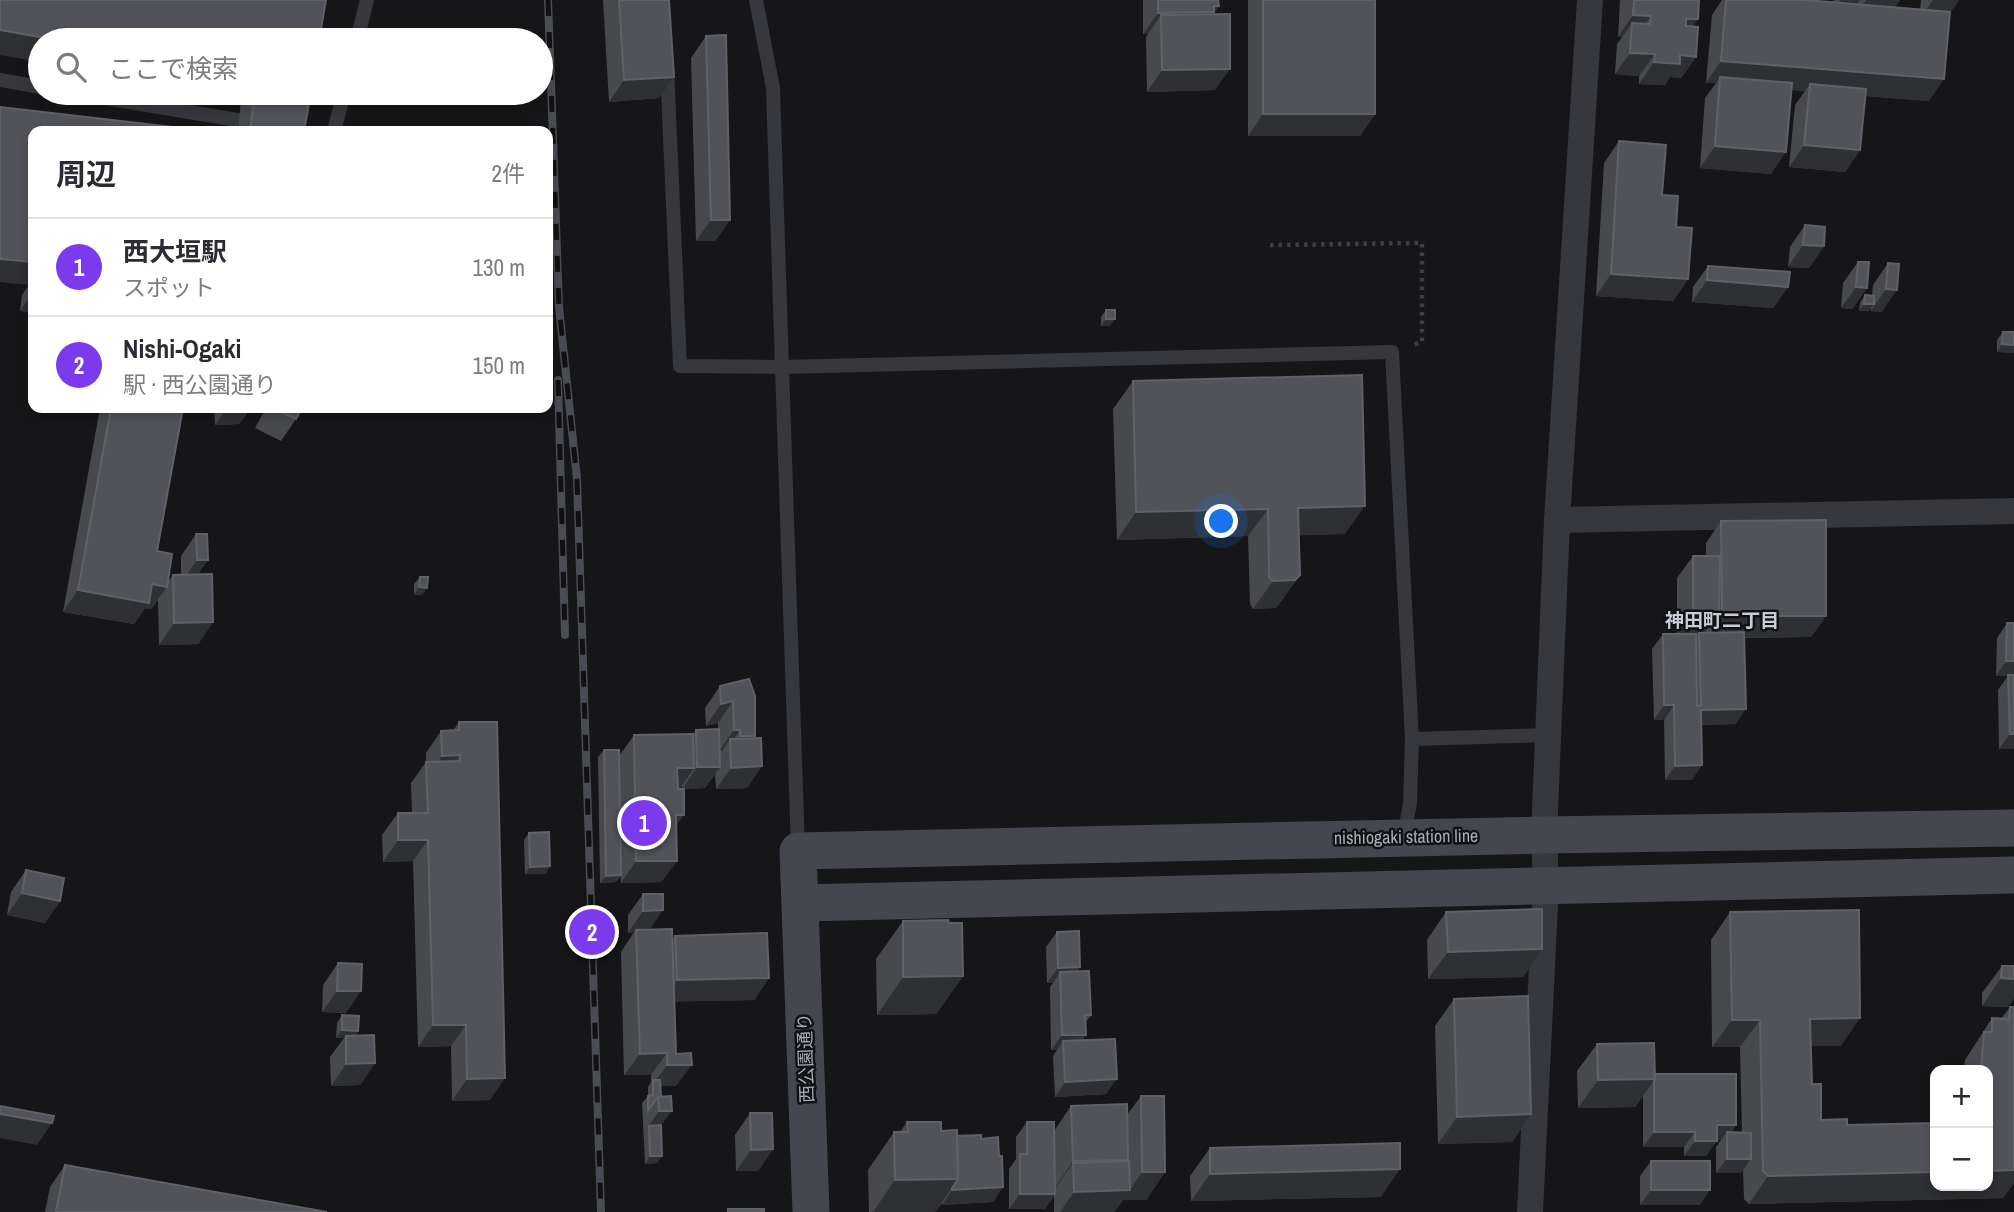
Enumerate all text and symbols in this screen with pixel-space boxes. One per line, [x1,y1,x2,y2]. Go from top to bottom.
search box [28,28,553,105]
icon: search [52,48,90,86]
text: ここで検索 [108,51,238,86]
text: 周辺 [56,154,116,194]
text: 2件 [492,158,525,189]
text: 西大垣駅 [123,234,227,269]
text: 1 [74,252,84,283]
text: 130 m [473,252,525,283]
text: スポット [123,272,215,303]
text: Nishi-Ogaki [123,331,241,366]
text: 2 [74,350,84,381]
text: 150 m [473,350,525,381]
text: 駅 · 西公園通り [123,369,277,400]
your location [1204,504,1238,538]
district label: 神田町二丁目 [1665,607,1779,633]
pin: 1 [621,797,667,849]
street label: nishiogaki station line [1334,823,1478,850]
pin: 2 [569,906,615,958]
street label: 西公園通り [791,1013,820,1103]
map controls [1930,1065,1993,1191]
button: + [1930,1065,1993,1128]
button: − [1930,1128,1993,1191]

